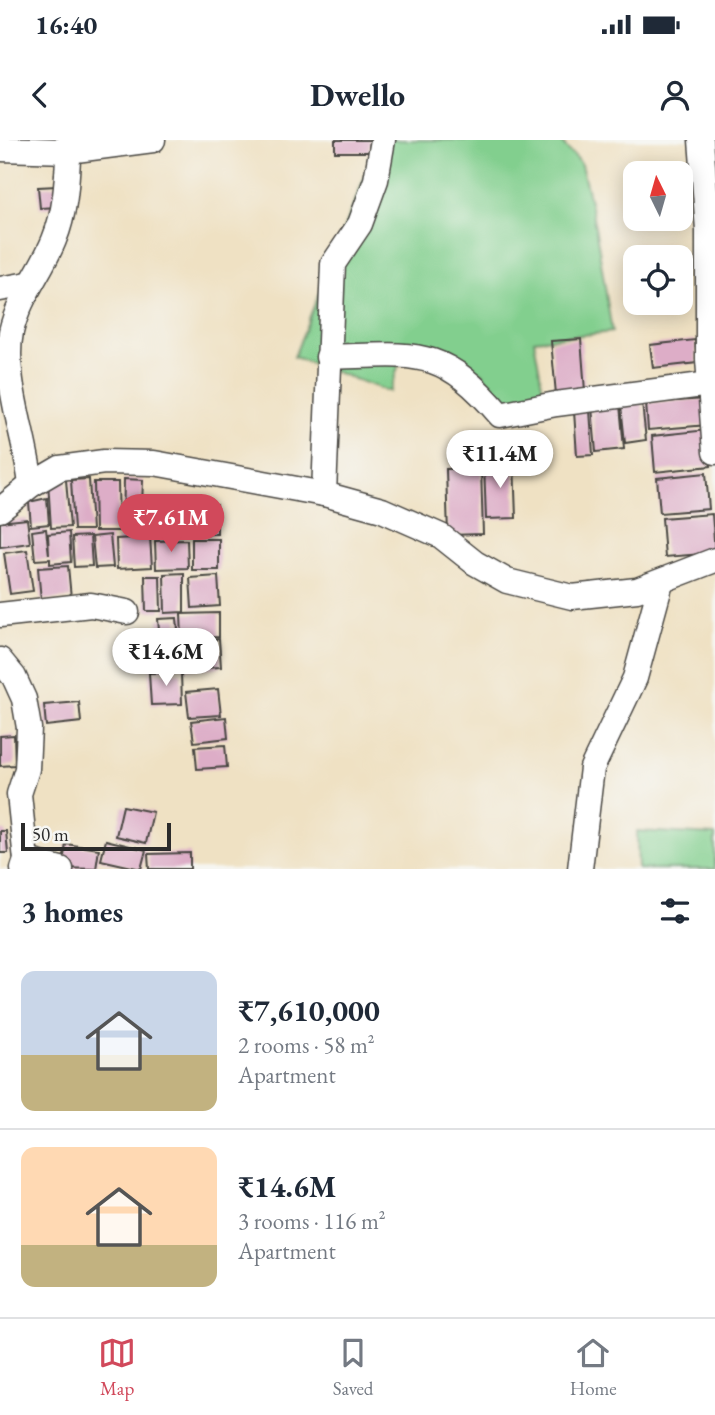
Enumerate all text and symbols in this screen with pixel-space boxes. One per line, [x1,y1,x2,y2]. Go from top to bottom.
text: 16:40 [35,8,97,42]
text: Dwello [310,74,405,116]
icon: back [21,76,59,114]
icon: person [656,76,694,114]
north arrow [623,161,693,231]
map controls [623,161,693,315]
button: locate [623,245,693,315]
pin: ₹11.4M [443,430,557,490]
text: ₹11.4M [462,438,538,468]
pin: ₹7.61M [114,494,228,554]
text: ₹7.61M [133,502,209,532]
pin: ₹14.6M [109,629,223,688]
text: ₹14.6M [128,636,204,666]
scale bar [21,820,172,852]
text: 50 m [32,822,69,847]
text: 3 homes [21,892,123,931]
icon: filters [656,892,694,930]
text: ₹7,610,000 [238,991,380,1030]
icon: home [77,999,161,1083]
text: 2 rooms · 58 m² [238,1030,375,1060]
text: Apartment [238,1060,336,1090]
text: ₹14.6M [238,1167,336,1206]
icon: home [77,1175,161,1259]
text: 3 rooms · 116 m² [238,1206,386,1236]
text: Apartment [238,1236,336,1266]
tab: Map [98,1334,136,1401]
tab: Saved [333,1334,373,1401]
tab: Home [570,1334,617,1401]

